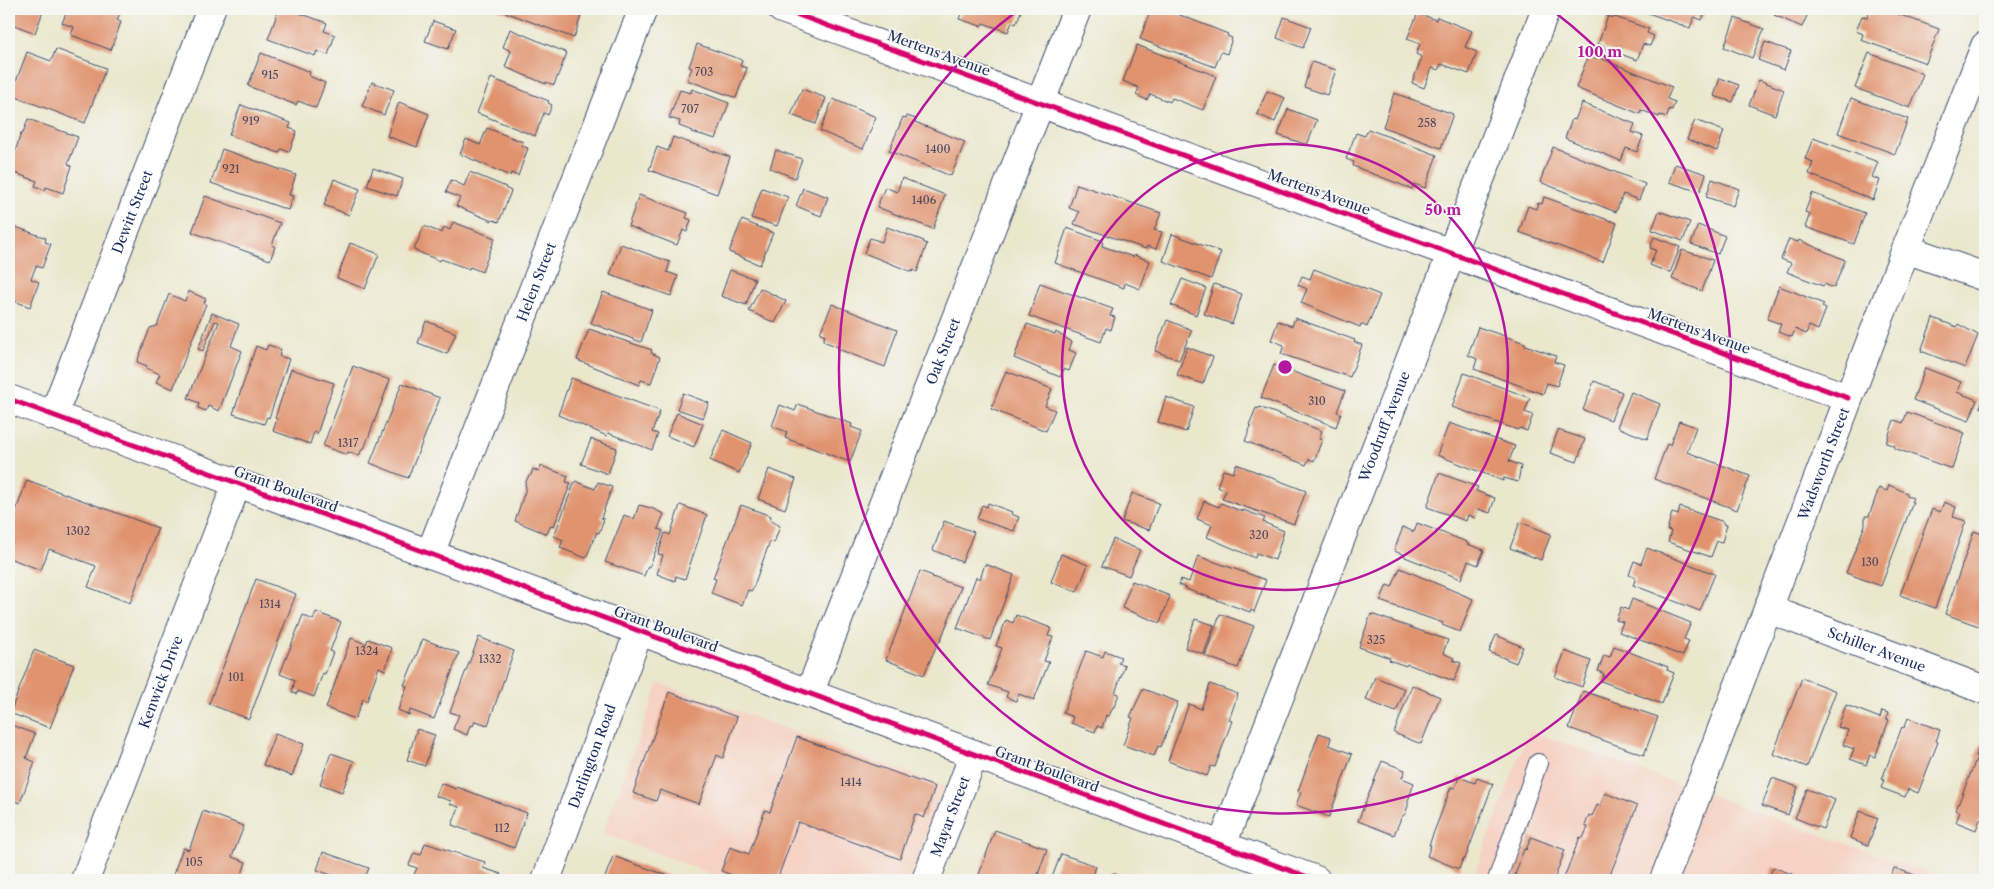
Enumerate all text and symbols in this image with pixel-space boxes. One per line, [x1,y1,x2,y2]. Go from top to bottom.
street label: Mertens Avenue [885,26,993,80]
text: 100 m [1578,42,1622,61]
house number: 703 [695,65,713,79]
house number: 915 [261,68,279,82]
house number: 707 [681,102,699,116]
house number: 919 [242,114,260,128]
house number: 258 [1418,116,1436,130]
house number: 1400 [926,142,950,156]
house number: 921 [222,162,240,176]
street label: Mertens Avenue [1265,165,1373,219]
street label: Dewitt Street [108,167,157,256]
house number: 1406 [912,193,937,207]
text: 50 m [1425,200,1461,219]
street label: Helen Street [513,240,560,324]
street label: Mertens Avenue [1645,304,1753,358]
street label: Oak Street [922,315,964,387]
centre of rings [1276,358,1294,376]
street label: Woodruff Avenue [1354,368,1414,485]
house number: 310 [1308,394,1326,408]
street label: Wadsworth Street [1794,405,1853,523]
house number: 1317 [338,436,359,450]
street label: Grant Boulevard [231,462,341,516]
house number: 1302 [66,524,90,538]
house number: 320 [1249,528,1269,542]
house number: 130 [1861,555,1879,569]
house number: 1314 [259,597,281,611]
street label: Grant Boulevard [611,602,721,656]
street label: Schiller Avenue [1825,623,1928,676]
street label: Kenwick Drive [135,633,187,731]
house number: 325 [1367,633,1385,647]
house number: 1324 [355,644,379,658]
house number: 1332 [478,652,502,666]
house number: 101 [228,670,244,684]
street label: Darlington Road [565,701,620,811]
street label: Grant Boulevard [992,742,1102,796]
street label: Mayar Street [927,774,974,859]
house number: 1414 [840,775,862,789]
house number: 112 [494,821,510,835]
house number: 105 [185,855,203,869]

